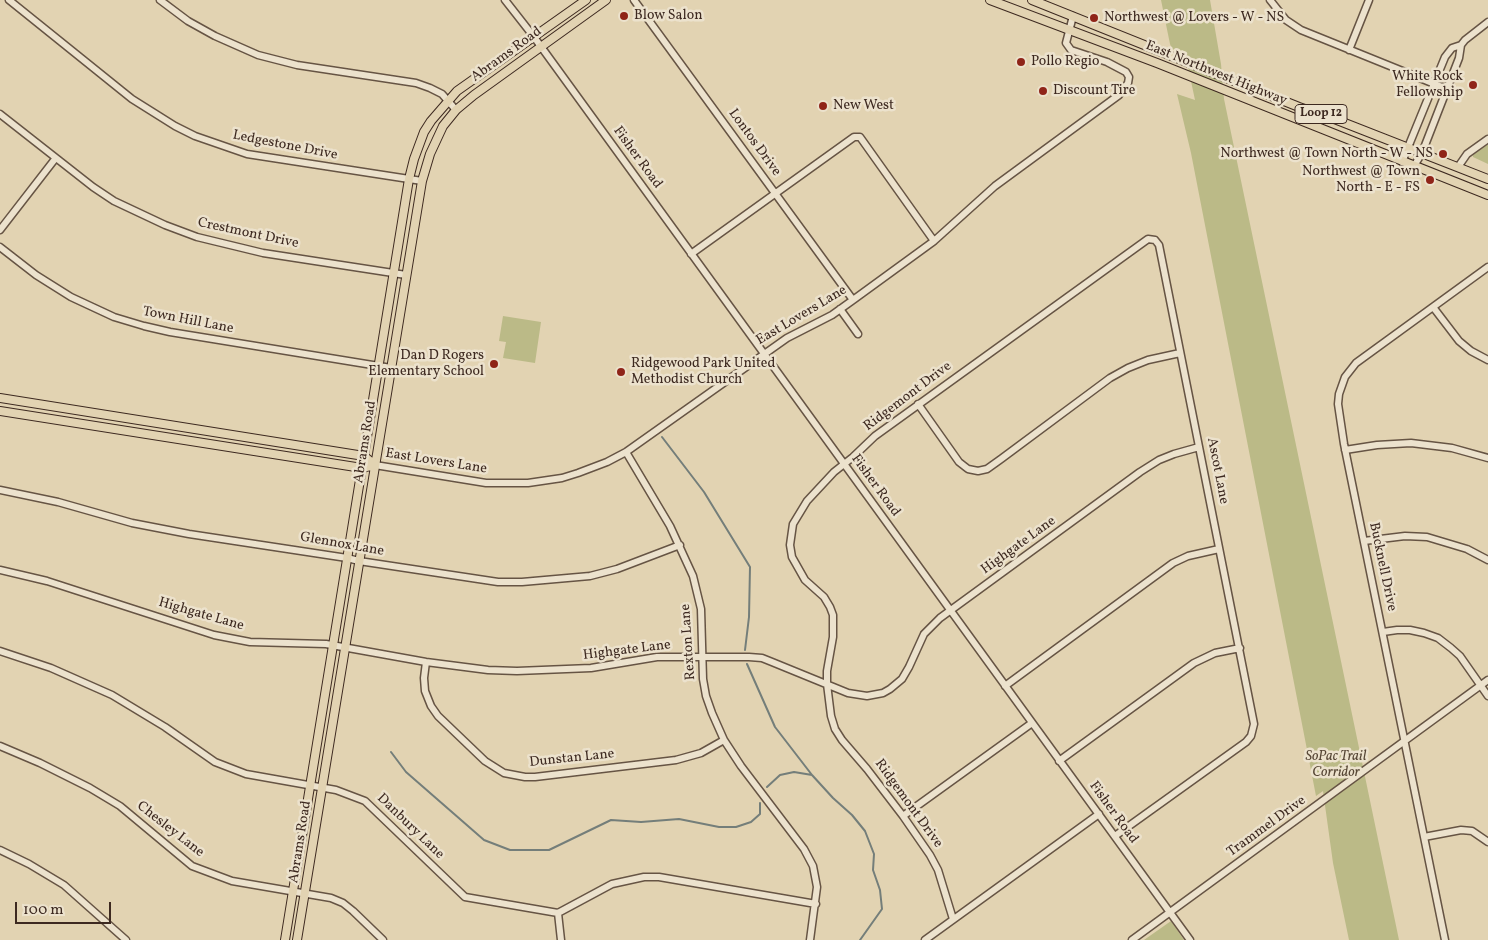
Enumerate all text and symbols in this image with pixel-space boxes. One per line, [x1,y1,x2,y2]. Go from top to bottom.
place label: Blow Salon [634,8,703,24]
marker: Blow Salon [618,10,630,22]
place label: Northwest @ Lovers - W - NS [1104,10,1284,26]
marker: Northwest @ Lovers - W - NS [1088,12,1100,24]
street label: Abrams Road [468,24,546,86]
street label: East Northwest Highway [1143,38,1289,110]
place label: Pollo Regio [1031,54,1100,70]
marker: Pollo Regio [1015,56,1027,68]
place label: White Rock Fellowship [1392,69,1463,102]
marker: White Rock Fellowship [1467,79,1479,91]
place label: Discount Tire [1053,83,1135,99]
marker: Discount Tire [1037,85,1049,97]
place label: New West [833,98,894,114]
marker: New West [817,100,829,112]
road number: Loop 12 [1295,105,1347,124]
street label: Lontos Drive [724,106,784,180]
street label: Fisher Road [609,124,665,192]
street label: Ledgestone Drive [231,128,339,164]
place label: Northwest @ Town North - W - NS [1220,146,1433,162]
marker: Northwest @ Town North - W - NS [1437,148,1449,160]
place label: Northwest @ Town North - E - FS [1302,164,1420,196]
marker: Northwest @ Town North - E - FS [1424,174,1436,186]
street label: Crestmont Drive [196,215,300,253]
street label: East Lovers Lane [754,282,850,350]
street label: Town Hill Lane [141,304,235,338]
place label: Dan D Rogers Elementary School [368,348,484,381]
place label: Ridgewood Park United Methodist Church [631,356,775,388]
marker: Dan D Rogers Elementary School [488,358,500,370]
street label: Ridgemont Drive [861,359,955,435]
marker: Ridgewood Park United Methodist Church [615,366,627,378]
street label: Abrams Road [351,400,381,484]
street label: Ascot Lane [1202,436,1232,506]
street label: East Lovers Lane [384,446,488,478]
street label: Fisher Road [847,452,903,520]
street label: Highgate Lane [978,513,1060,579]
street label: Bucknell Drive [1364,521,1400,613]
street label: Glennox Lane [299,529,385,561]
street label: Highgate Lane [156,595,246,635]
street label: Rexton Lane [678,603,700,681]
street label: Highgate Lane [582,637,672,665]
street label: Dunstan Lane [529,746,615,772]
park label: SoPac Trail Corridor [1306,749,1366,782]
street label: Ridgemont Drive [870,756,946,852]
street label: Fisher Road [1085,779,1141,847]
street label: Danbury Lane [373,791,447,863]
street label: Trammel Drive [1224,793,1310,861]
street label: Chesley Lane [133,798,207,862]
street label: Abrams Road [286,800,316,884]
scale bar [18,892,114,924]
text: 100 m [23,900,63,921]

